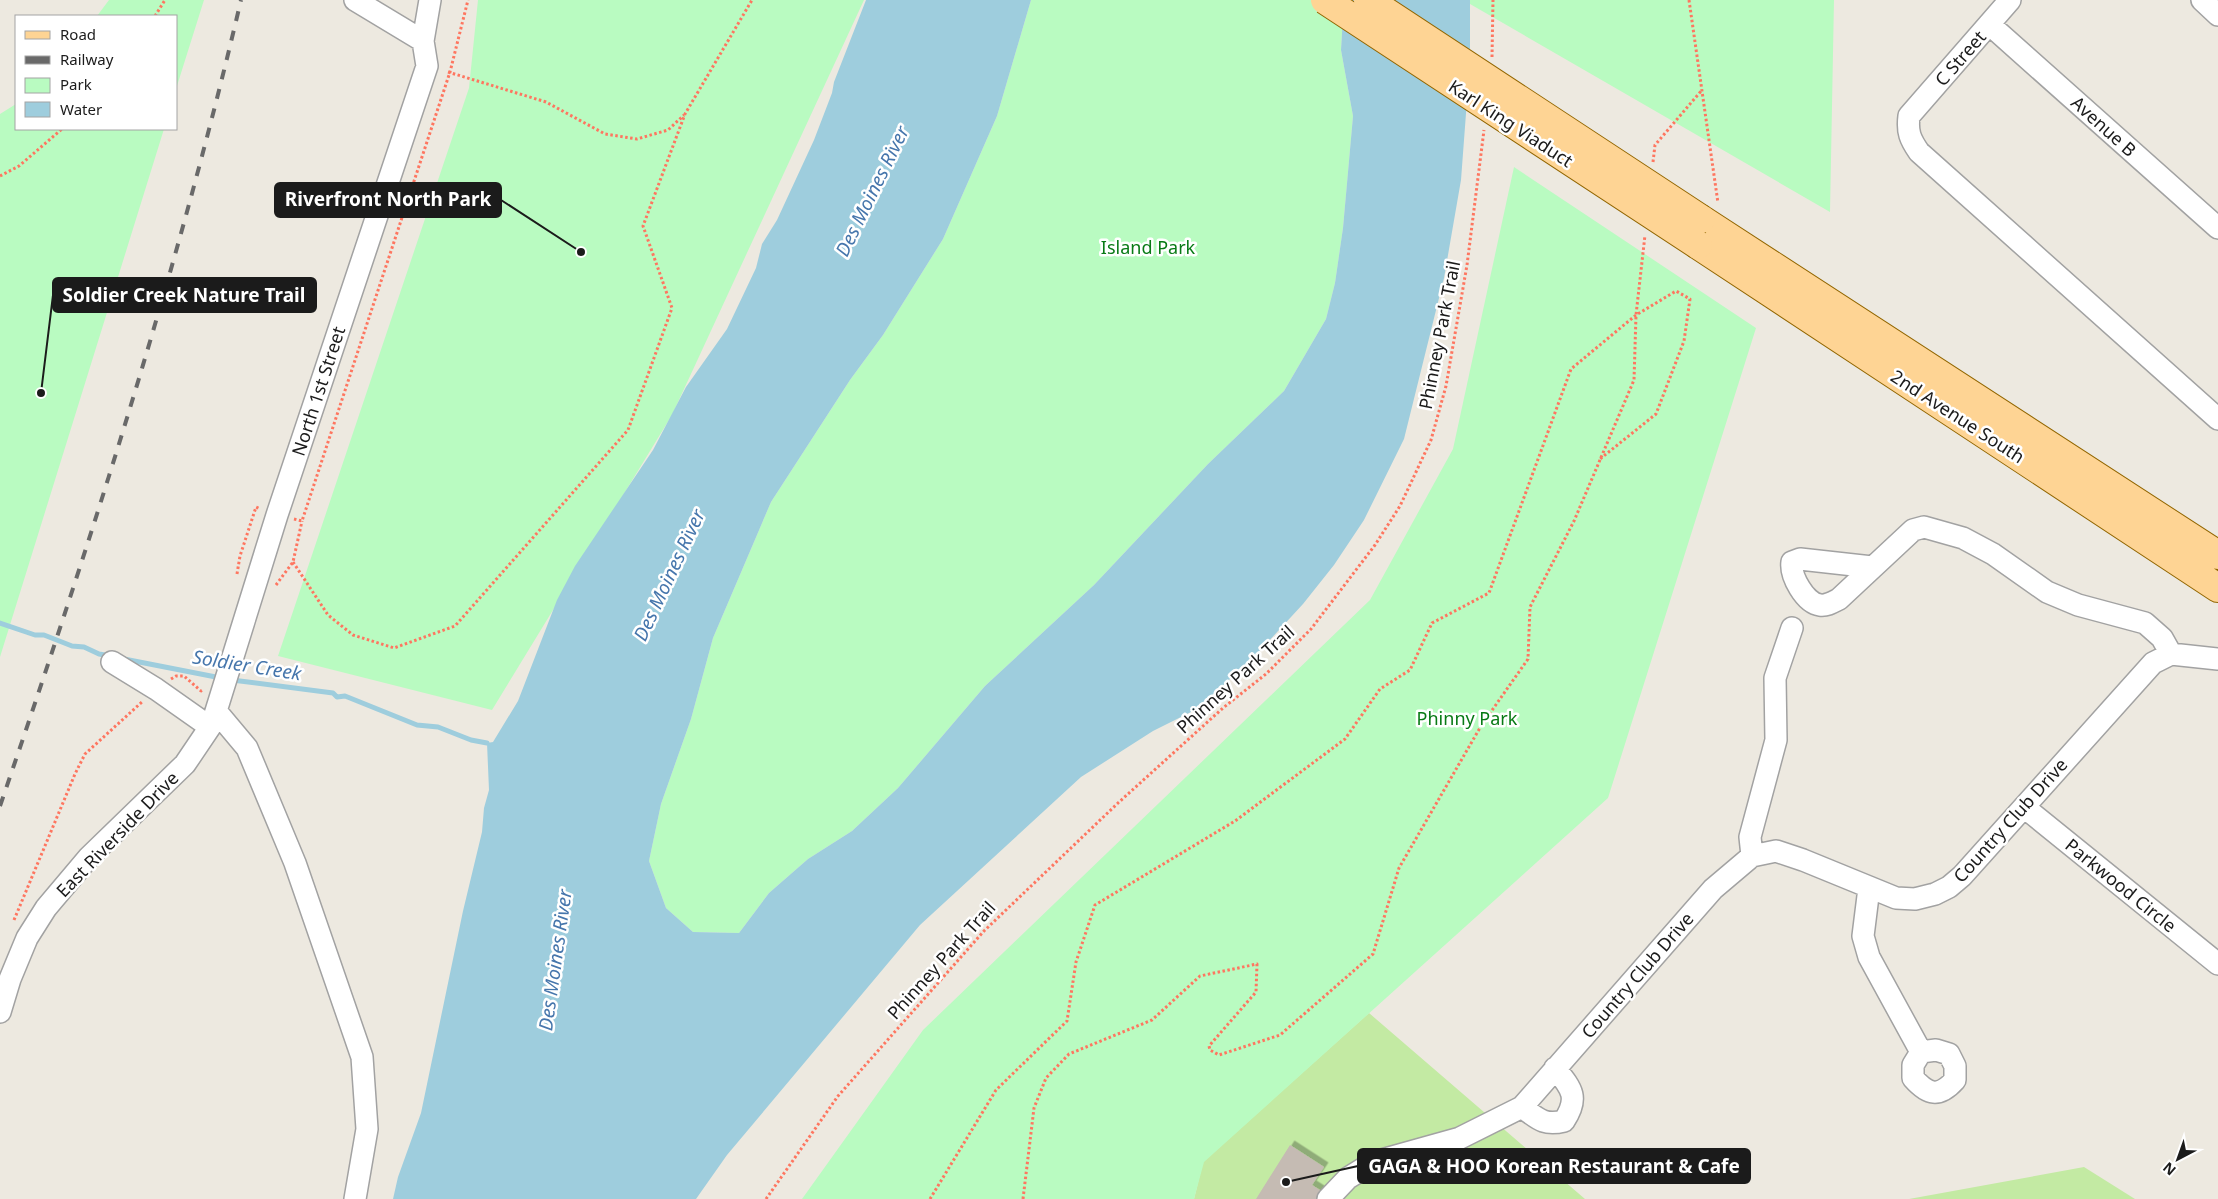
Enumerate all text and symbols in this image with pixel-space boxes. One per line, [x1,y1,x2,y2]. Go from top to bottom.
legend [15,15,178,130]
text: Road [60,24,96,44]
street label: C Street [1929,25,1991,91]
text: Railway [60,49,114,69]
text: Park [60,74,92,94]
street label: Karl King Viaduct [1444,74,1578,172]
street label: Avenue B [2066,90,2142,162]
text: Water [60,99,102,119]
water label: Des Moines River [829,120,915,261]
callout: Riverfront North Park [275,183,501,217]
text: Riverfront North Park [285,186,491,212]
park label: Island Park [1101,235,1196,259]
street label: Phinney Park Trail [1413,259,1465,411]
callout: Soldier Creek Nature Trail [53,278,316,312]
text: Soldier Creek Nature Trail [63,282,305,308]
street label: North 1st Street [286,323,350,459]
street label: 2nd Avenue South [1887,364,2029,468]
water label: Des Moines River [627,504,711,645]
street label: Phinney Park Trail [1171,620,1299,738]
water label: Soldier Creek [191,644,304,687]
park label: Phinny Park [1417,706,1518,730]
street label: Country Club Drive [1948,753,2072,887]
street label: East Riverside Drive [51,766,183,902]
street label: Parkwood Circle [2061,833,2181,937]
water label: Des Moines River [532,886,578,1032]
street label: Phinney Park Trail [882,896,1000,1024]
street label: Country Club Drive [1576,907,1698,1043]
north arrow [2153,1134,2203,1184]
callout: GAGA & HOO Korean Restaurant & Cafe [1358,1149,1750,1183]
text: GAGA & HOO Korean Restaurant & Cafe [1368,1153,1740,1179]
text: N [2159,1158,2180,1180]

